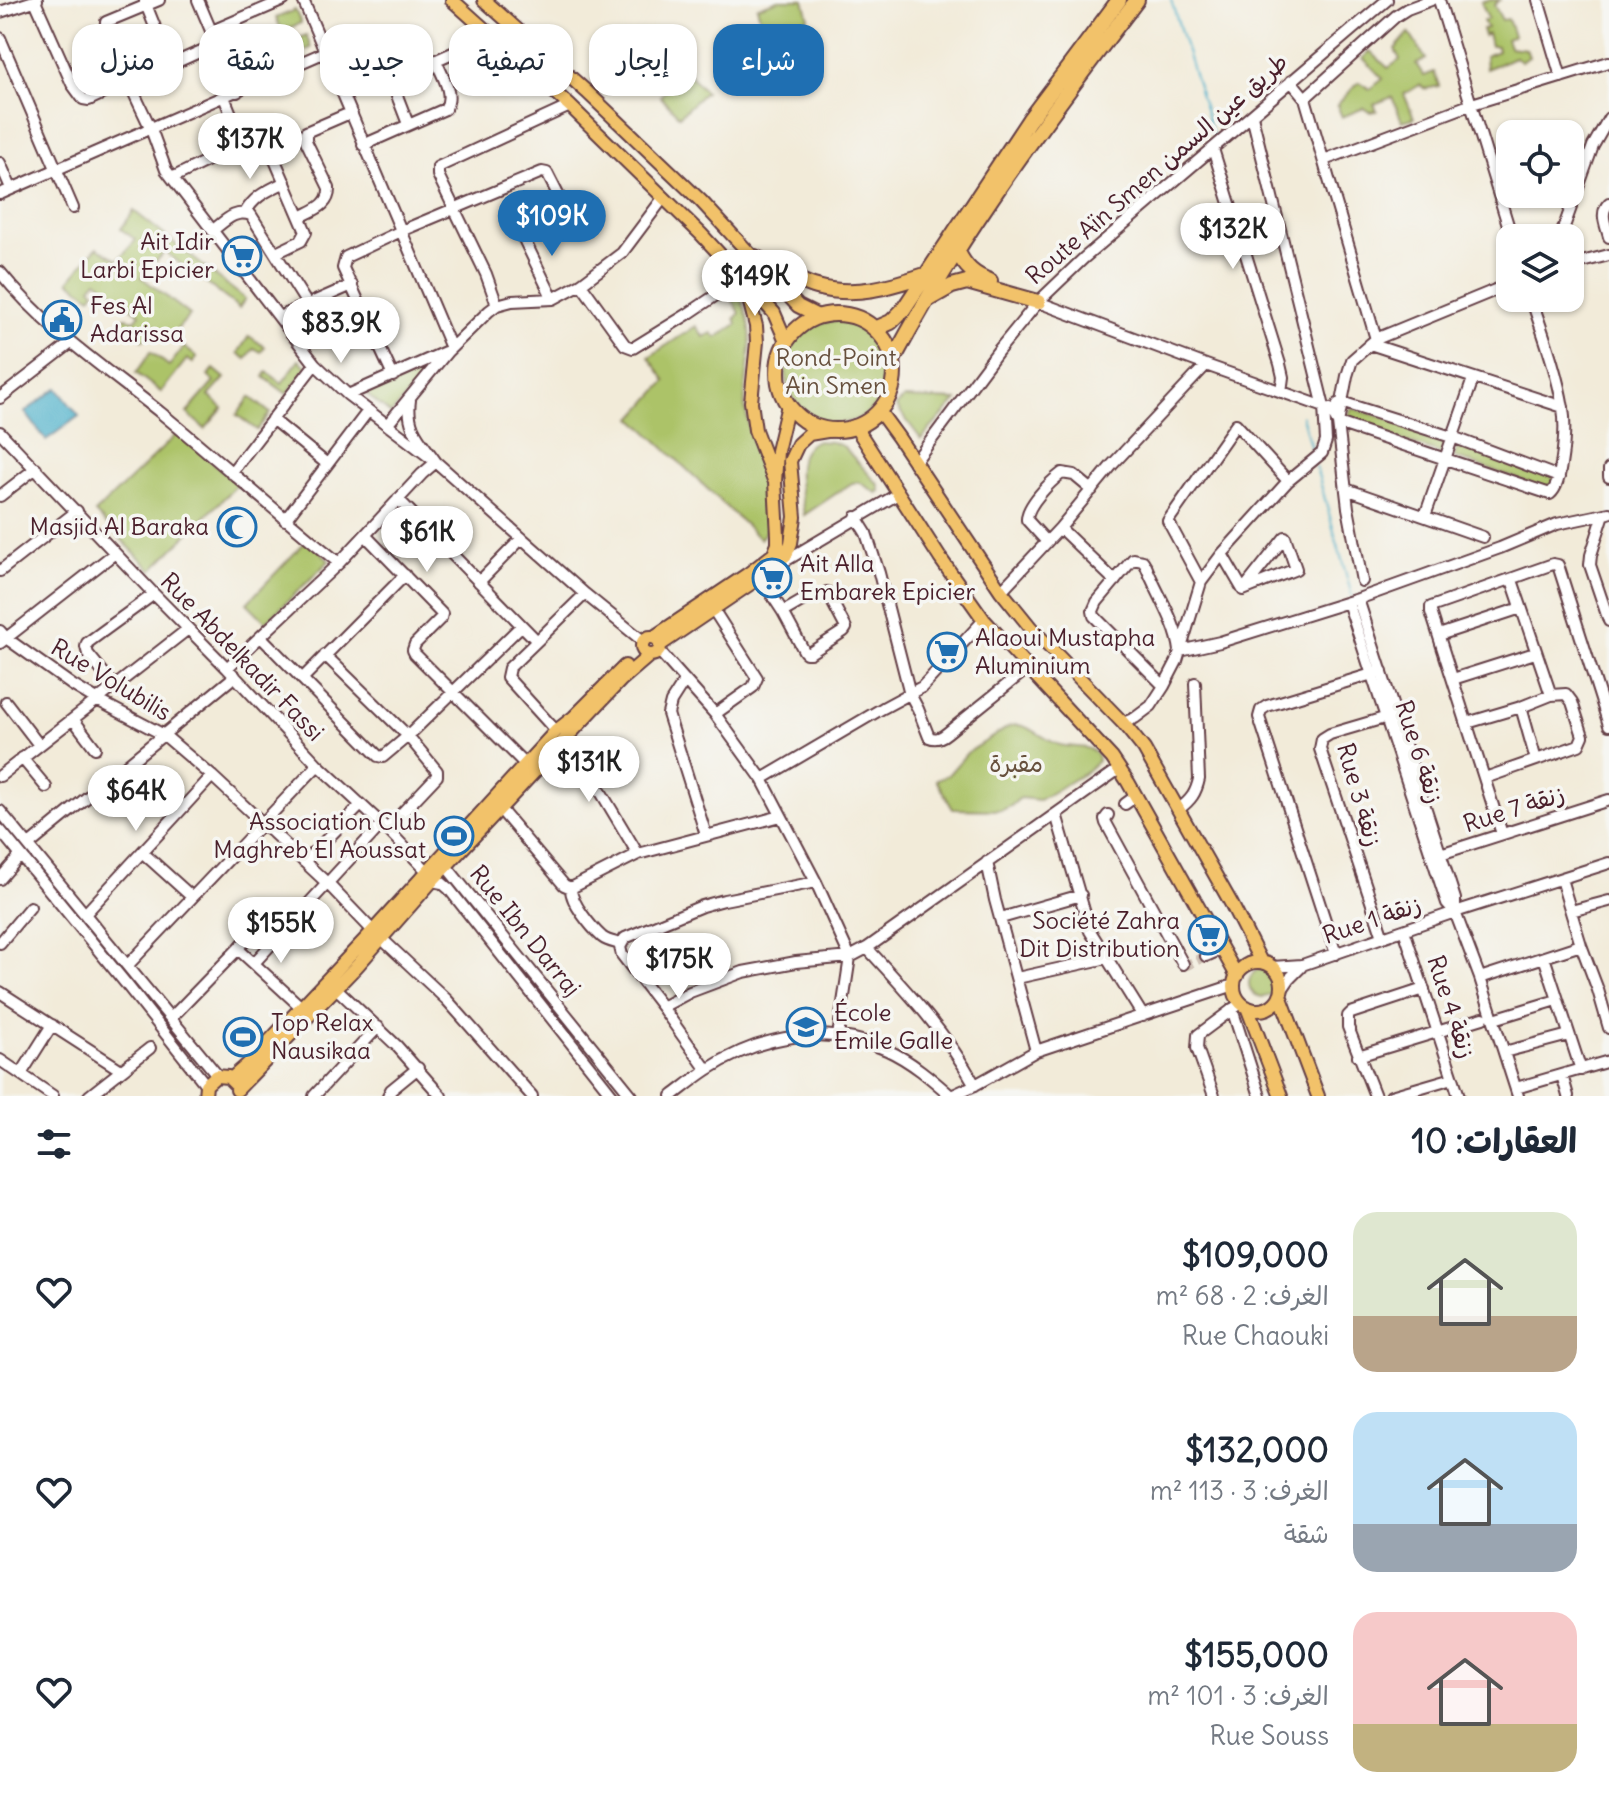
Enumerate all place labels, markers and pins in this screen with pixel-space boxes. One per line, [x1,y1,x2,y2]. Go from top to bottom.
pin: $137K [194,113,306,181]
pin: $109K [496,190,608,258]
pin: $132K [1177,203,1289,271]
place label: Ait Idir Larbi Epicier [80,226,214,284]
supermarket icon: Ait Idir Larbi Epicier [221,235,263,277]
pin: $149K [699,250,811,318]
place label: Fes Al Adarissa [90,290,184,348]
pin: $83.9K [276,297,406,365]
public building icon: Fes Al Adarissa [41,299,83,341]
mosque icon: Masjid Al Baraka [216,506,258,548]
pin: $61K [380,506,474,574]
place label: Masjid Al Baraka [30,511,209,541]
place label: Ait Alla Embarek Epicier [800,548,975,606]
supermarket icon: Ait Alla Embarek Epicier [751,557,793,599]
place label: Alaoui Mustapha Aluminium [975,622,1155,680]
supermarket icon: Alaoui Mustapha Aluminium [926,631,968,673]
pin: $131K [533,736,645,804]
pin: $64K [89,765,183,833]
place label: Association Club Maghreb El Aoussat [213,806,426,864]
sports icon: Association Club Maghreb El Aoussat [433,815,475,857]
pin: $155K [225,897,337,965]
place label: Société Zahra Dit Distribution [1019,905,1180,963]
supermarket icon: Société Zahra Dit Distribution [1187,914,1229,956]
pin: $175K [623,933,735,1001]
place label: École Emile Galle [834,997,953,1055]
school or university icon: École Emile Galle [785,1006,827,1048]
place label: Top Relax Nausikaa [271,1007,374,1065]
sports icon: Top Relax Nausikaa [222,1016,264,1058]

